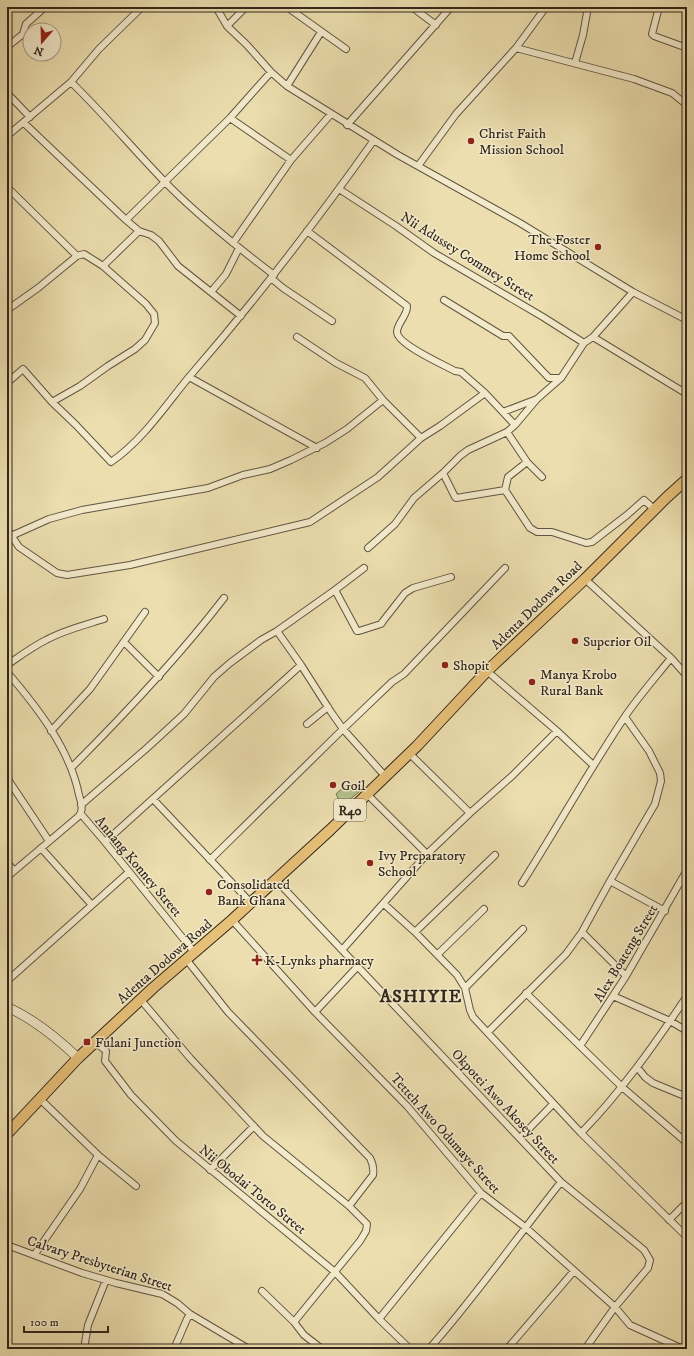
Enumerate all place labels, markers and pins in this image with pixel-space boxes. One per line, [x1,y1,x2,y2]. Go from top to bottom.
place label: Christ Faith Mission School [479,125,565,159]
marker: Christ Faith Mission School [466,136,476,146]
place label: The Foster Home School [514,231,591,265]
marker: The Foster Home School [593,242,603,252]
place label: Superior Oil [583,633,652,651]
marker: Superior Oil [570,636,580,646]
place label: Shopit [453,657,490,675]
marker: Shopit [440,660,450,670]
place label: Manya Krobo Rural Bank [540,666,617,700]
marker: Manya Krobo Rural Bank [527,677,537,687]
place label: Goil [341,777,366,795]
marker: Goil [328,780,338,790]
place label: Ivy Preparatory School [378,847,466,881]
marker: Ivy Preparatory School [365,858,375,868]
place label: Consolidated Bank Ghana [217,876,290,910]
marker: Consolidated Bank Ghana [204,887,214,897]
place label: K-Lynks pharmacy [265,952,374,970]
marker: K-Lynks pharmacy [252,955,262,965]
place label: Fulani Junction [95,1034,182,1052]
marker: Fulani Junction [82,1037,92,1047]

